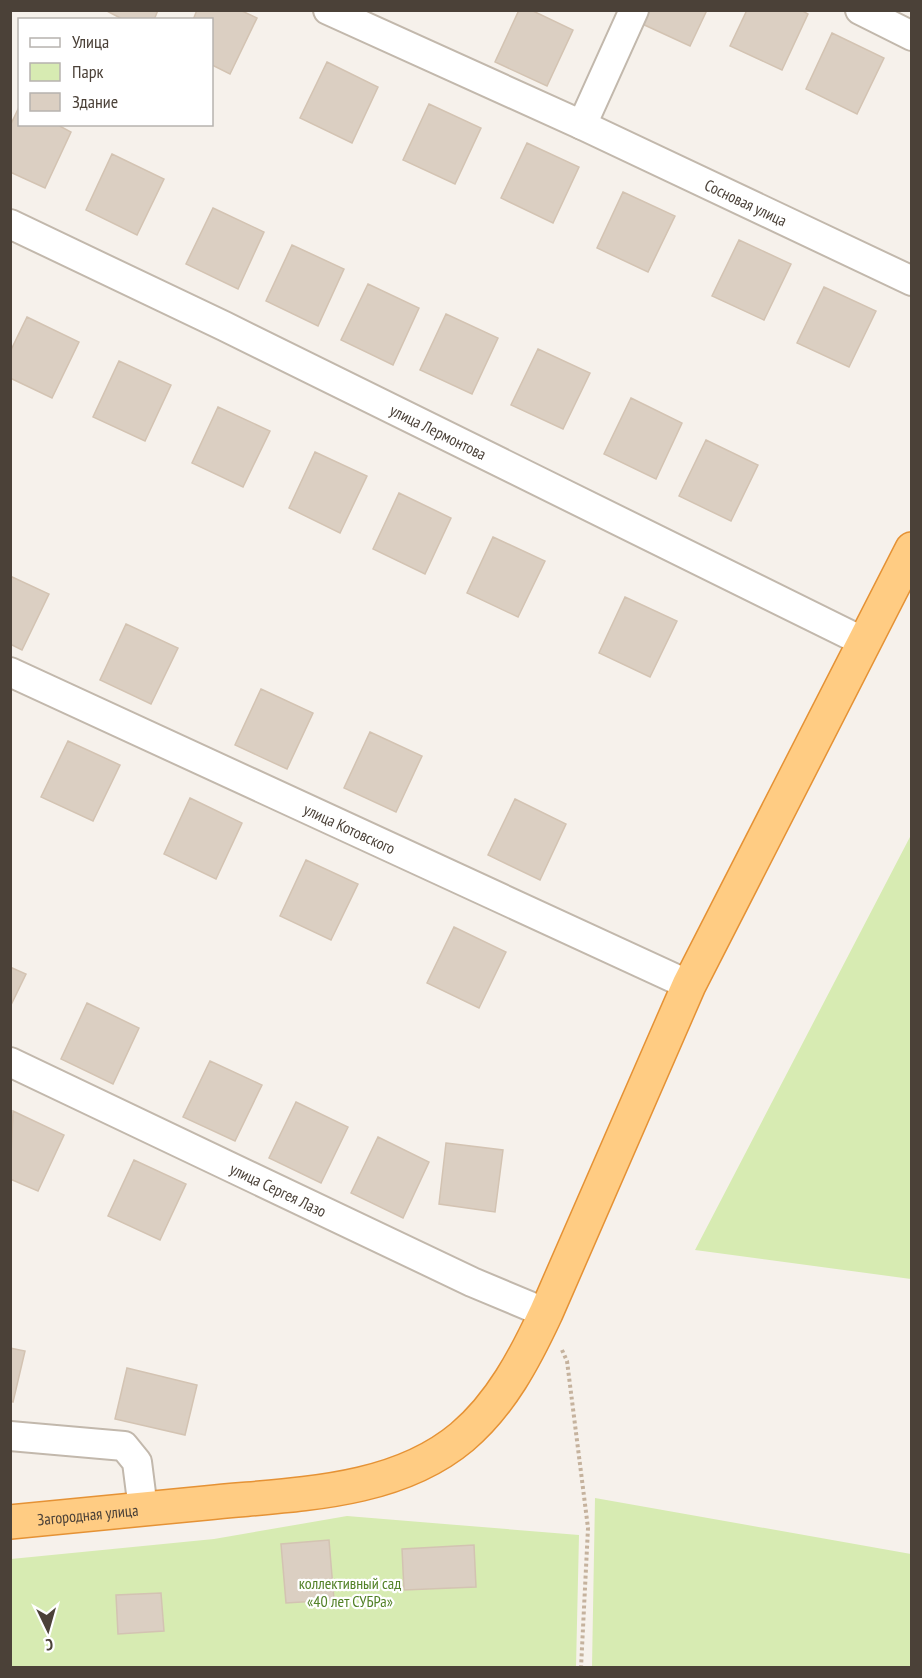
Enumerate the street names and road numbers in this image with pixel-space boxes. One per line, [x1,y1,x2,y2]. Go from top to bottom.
street label: Сосновая улица [701,174,790,230]
street label: улица Лермонтова [387,400,490,464]
street label: улица Котовского [301,799,399,858]
street label: улица Сергея Лазо [227,1158,330,1221]
street label: Загородная улица [36,1500,139,1529]

